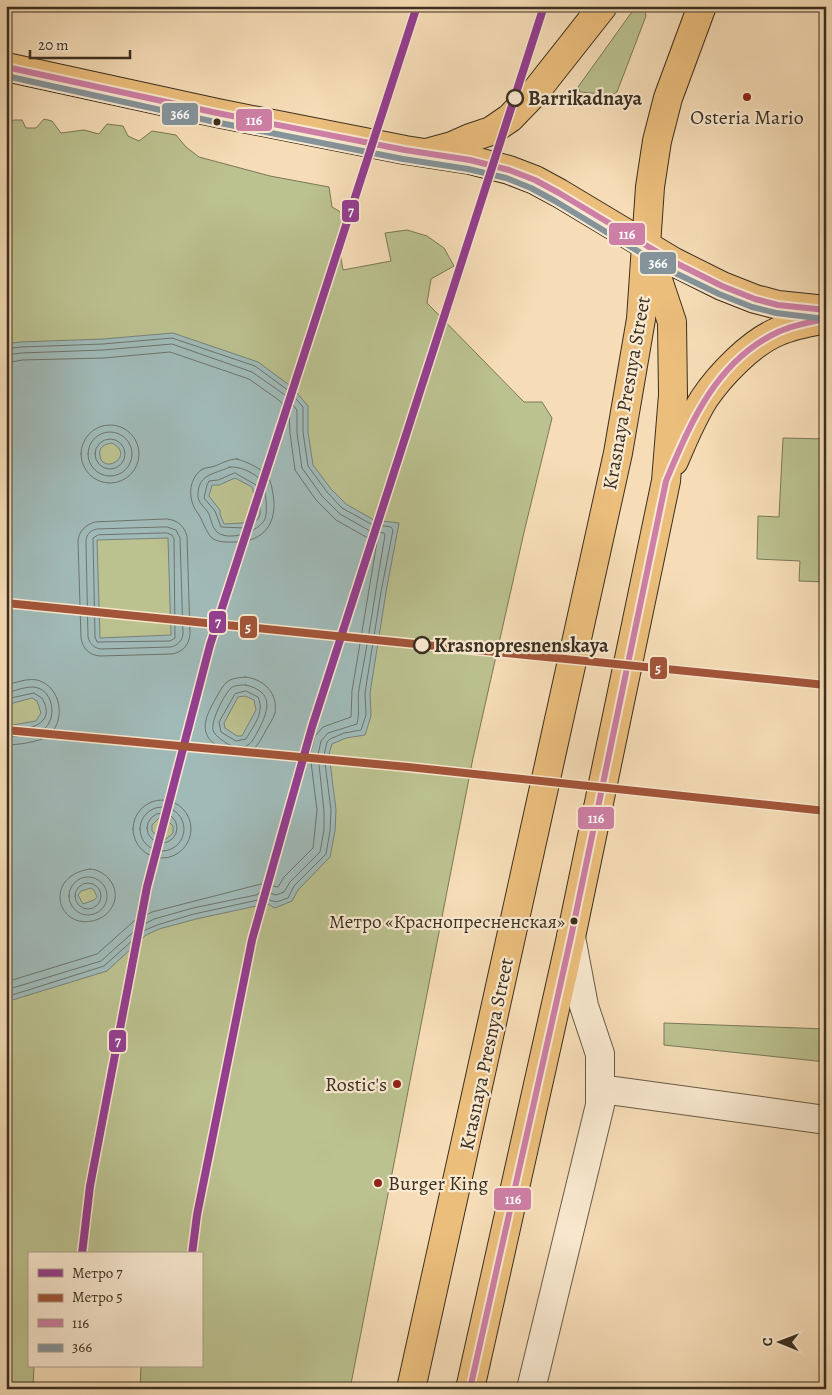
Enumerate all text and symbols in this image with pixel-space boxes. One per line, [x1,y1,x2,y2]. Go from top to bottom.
scale bar [30,28,130,60]
text: 20 m [38,35,69,55]
place label: Barrikadnaya [528,85,643,112]
marker: Barrikadnaya [506,89,524,107]
marker: Osteria Mario [741,91,753,103]
line badge: 366 [161,102,199,126]
place label: Osteria Mario [690,104,804,131]
text: 366 [170,105,190,124]
line badge: 116 [235,108,273,132]
text: 116 [246,111,263,130]
unlabelled marker [212,117,222,127]
line badge: 7 [341,199,360,223]
text: 7 [348,202,354,221]
line badge: 116 [608,222,646,246]
text: 116 [619,225,636,244]
line badge: 366 [639,251,677,275]
text: 366 [648,254,668,273]
street label: Krasnaya Presnya Street [596,294,657,492]
line badge: 7 [208,610,227,634]
text: 7 [215,613,221,632]
line badge: 5 [239,615,258,639]
text: 5 [245,618,251,637]
place label: Krasnopresnenskaya [434,632,609,659]
marker: Krasnopresnenskaya [413,636,431,654]
line badge: 5 [649,656,668,680]
text: 5 [655,659,661,678]
line badge: 116 [577,806,615,830]
text: 116 [588,809,605,828]
place label: Метро «Краснопресненская» [329,909,565,935]
marker: Метро «Краснопресненская» [569,916,579,926]
street label: Krasnaya Presnya Street [453,955,520,1153]
line badge: 7 [108,1029,127,1053]
text: 7 [115,1032,121,1051]
place label: Rostic's [325,1071,387,1098]
marker: Rostic's [391,1078,403,1090]
place label: Burger King [388,1170,488,1197]
marker: Burger King [372,1177,384,1189]
line badge: 116 [493,1187,532,1211]
text: 116 [505,1190,522,1209]
legend [28,1252,202,1368]
text: Метро 7 [72,1263,123,1283]
text: Метро 5 [72,1287,123,1307]
text: 116 [72,1313,89,1333]
north arrow [754,1318,804,1368]
text: 366 [72,1337,92,1357]
text: С [758,1337,777,1346]

